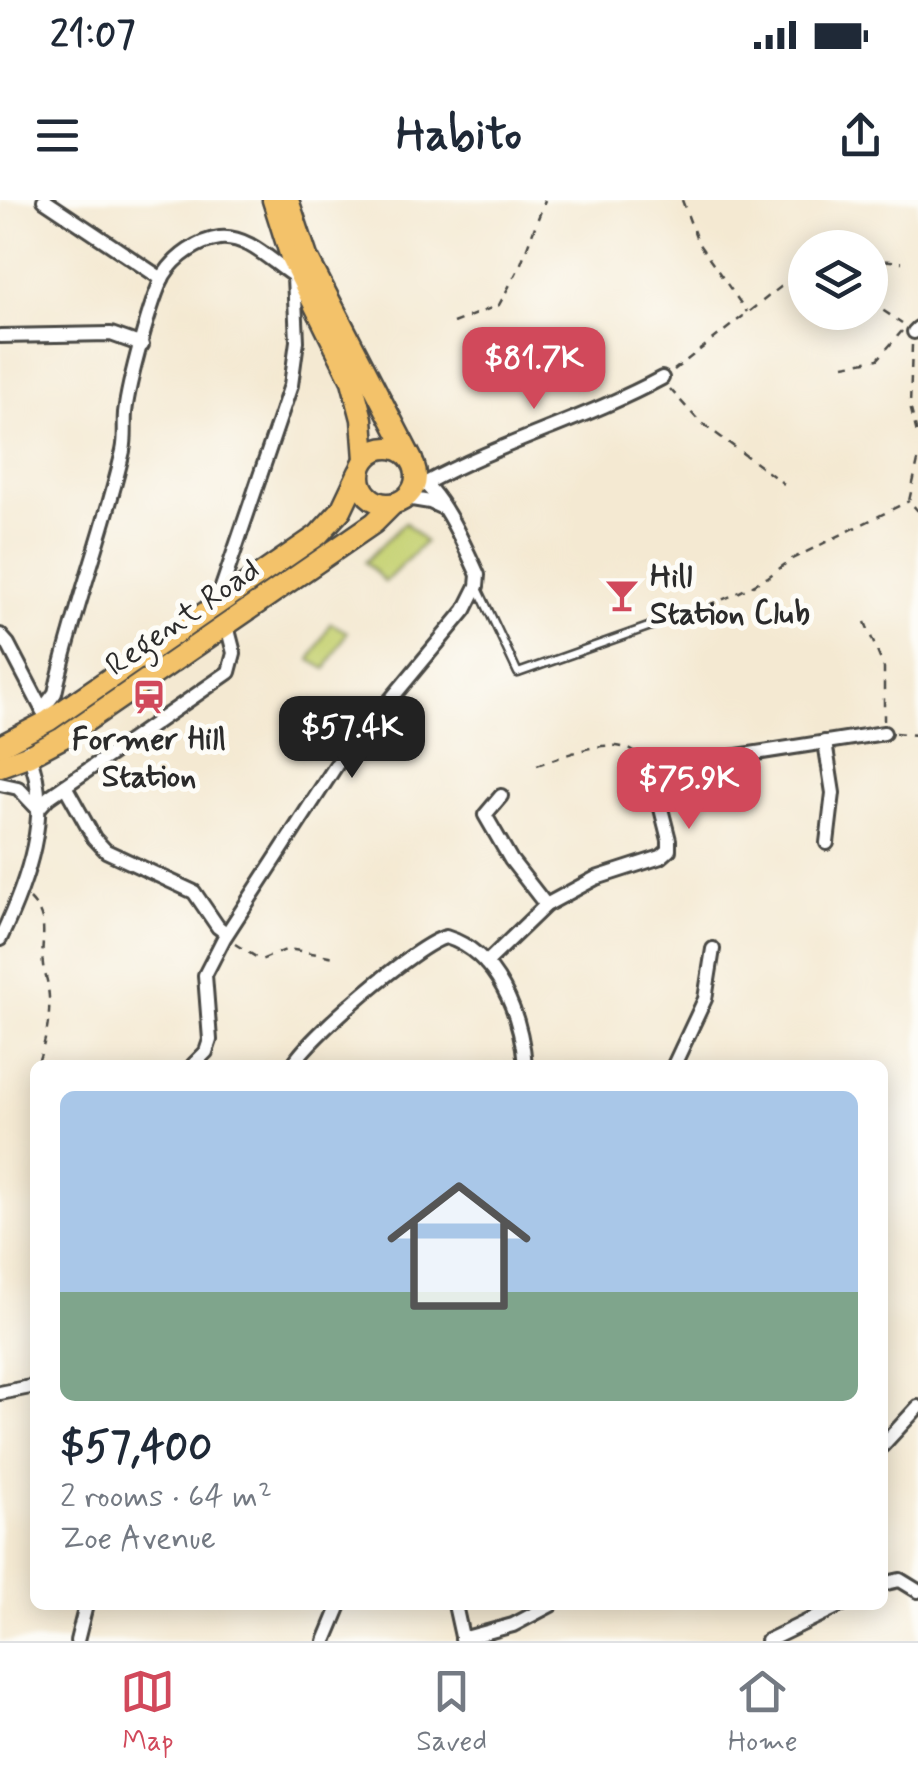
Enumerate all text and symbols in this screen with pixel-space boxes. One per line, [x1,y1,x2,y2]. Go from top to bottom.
text: 21:07 [50,11,135,60]
text: Habito [396,106,522,165]
icon: menu [30,108,85,163]
icon: share [833,108,888,163]
map controls [788,230,888,330]
button: layers [788,230,888,330]
pin: $81.7K [453,327,615,412]
text: $81.7K [484,338,584,380]
street label: Regent Road [97,549,270,689]
place label: Hill Station Club [650,556,810,635]
bar icon: Hill Station Club [603,576,641,614]
station icon: Former Hill Station [130,678,168,716]
pin: $57.4K [271,696,433,781]
text: $57.4K [301,707,403,749]
place label: Former Hill Station [72,719,226,798]
pin: $75.9K [608,747,770,832]
text: $75.9K [639,758,739,800]
icon: home [369,1156,549,1336]
text: $57,400 [60,1421,212,1476]
text: 2 rooms · 64 m² [60,1476,272,1518]
text: Zoe Avenue [60,1518,216,1560]
tab: Map [120,1664,175,1761]
tab: Saved [416,1664,487,1761]
tab: Home [728,1664,798,1761]

